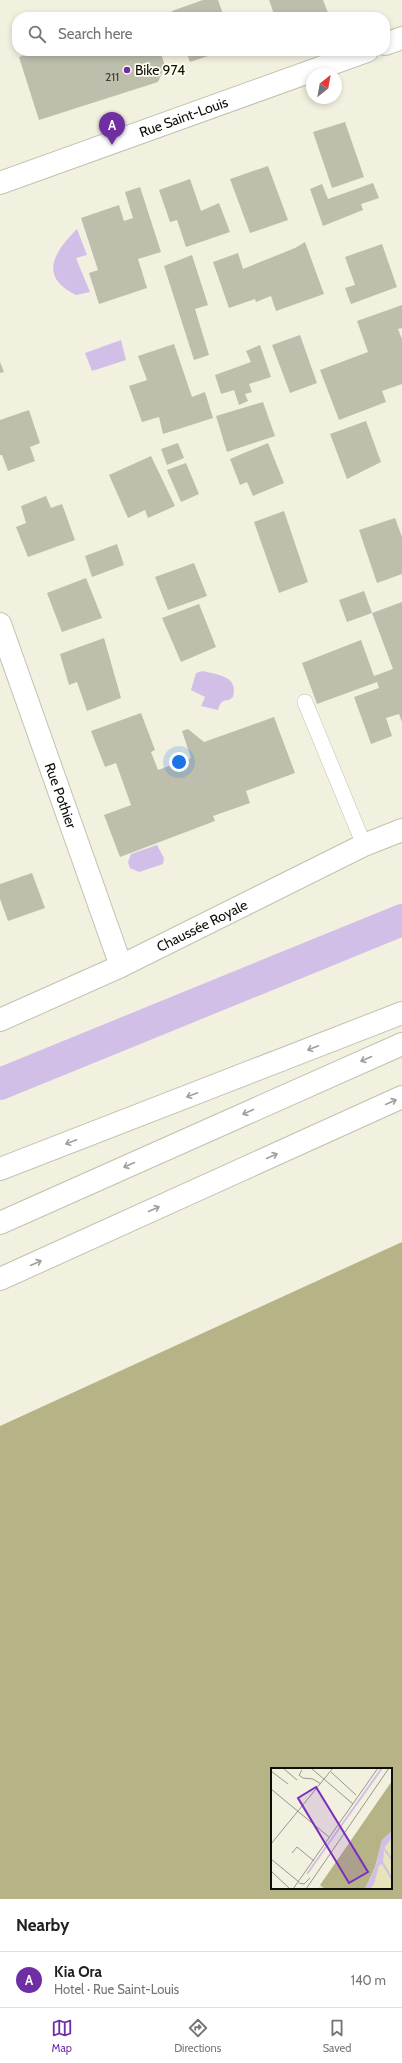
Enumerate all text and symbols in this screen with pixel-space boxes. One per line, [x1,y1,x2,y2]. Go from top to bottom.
search box [12,12,390,56]
icon: search [26,23,48,45]
text: Search here [58,25,133,43]
place label: Bike 974 [135,61,185,79]
marker: Bike 974 [122,65,132,75]
north arrow [306,68,342,104]
house number: 211 [105,69,119,84]
street label: Rue Saint-Louis [137,93,230,141]
pin: A [99,112,125,145]
your location [169,752,189,772]
street label: Rue Pothier [41,760,81,831]
street label: Chaussée Royale [154,895,250,956]
one-way arrow [308,1044,320,1052]
one-way arrow [361,1056,373,1064]
one-way arrow [187,1091,199,1099]
one-way arrow [384,1098,396,1105]
one-way arrow [242,1109,254,1117]
one-way arrow [65,1138,77,1146]
one-way arrow [266,1151,278,1159]
one-way arrow [123,1162,135,1170]
one-way arrow [147,1205,159,1212]
one-way arrow [29,1259,41,1266]
inset map [271,1768,392,1889]
text: Nearby [16,1915,69,1935]
text: Kia Ora [54,1963,102,1981]
text: A [25,1972,33,1988]
text: 140 m [351,1972,386,1988]
text: Hotel · Rue Saint-Louis [54,1981,179,1997]
tab: Map [51,2017,73,2055]
tab: Directions [174,2017,221,2055]
tab: Saved [323,2017,351,2055]

